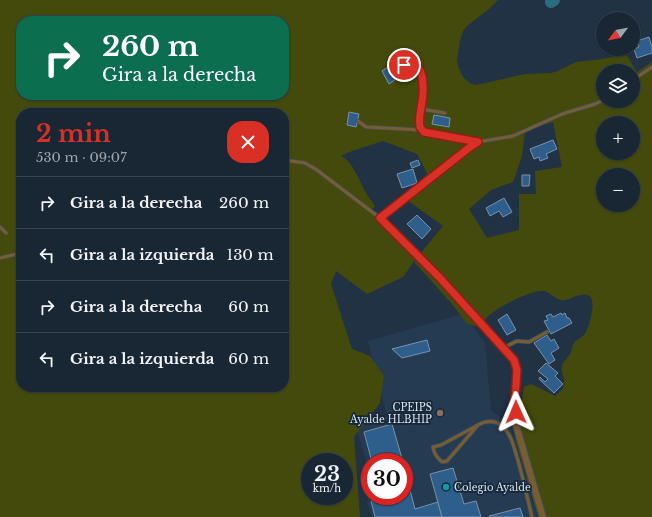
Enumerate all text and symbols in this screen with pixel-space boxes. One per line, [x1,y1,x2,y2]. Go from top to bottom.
north arrow [596,12,640,56]
map controls [596,12,640,212]
text: 260 m [102,29,199,64]
icon: right [36,32,88,84]
pin [387,48,421,82]
icon: arrive [393,54,415,76]
text: Gira a la derecha [102,64,256,86]
button: layers [596,64,640,108]
button: + [596,116,640,160]
text: 2 min [36,119,111,148]
button: close [227,121,269,163]
text: 530 m · 09:07 [36,149,127,166]
button: − [596,168,640,212]
icon: right [36,192,58,214]
text: Gira a la derecha [70,193,202,212]
text: 260 m [219,193,269,212]
icon: left [36,244,58,266]
text: Gira a la izquierda [70,245,214,264]
text: 130 m [226,245,273,264]
icon: right [36,296,58,318]
text: Gira a la derecha [70,297,202,316]
text: 60 m [228,297,269,316]
icon: left [36,348,58,370]
text: Gira a la izquierda [70,349,214,368]
text: 60 m [228,349,269,368]
position arrow [495,391,537,433]
place label: CPEIPS Ayalde HLBHIP [349,401,432,426]
marker: CPEIPS Ayalde HLBHIP [435,408,445,418]
speed limit sign: 30 [361,453,413,505]
text: 23 [314,462,340,486]
place label: Colegio Ayalde [454,481,531,494]
text: km/h [313,482,341,495]
marker: Colegio Ayalde [441,482,451,492]

